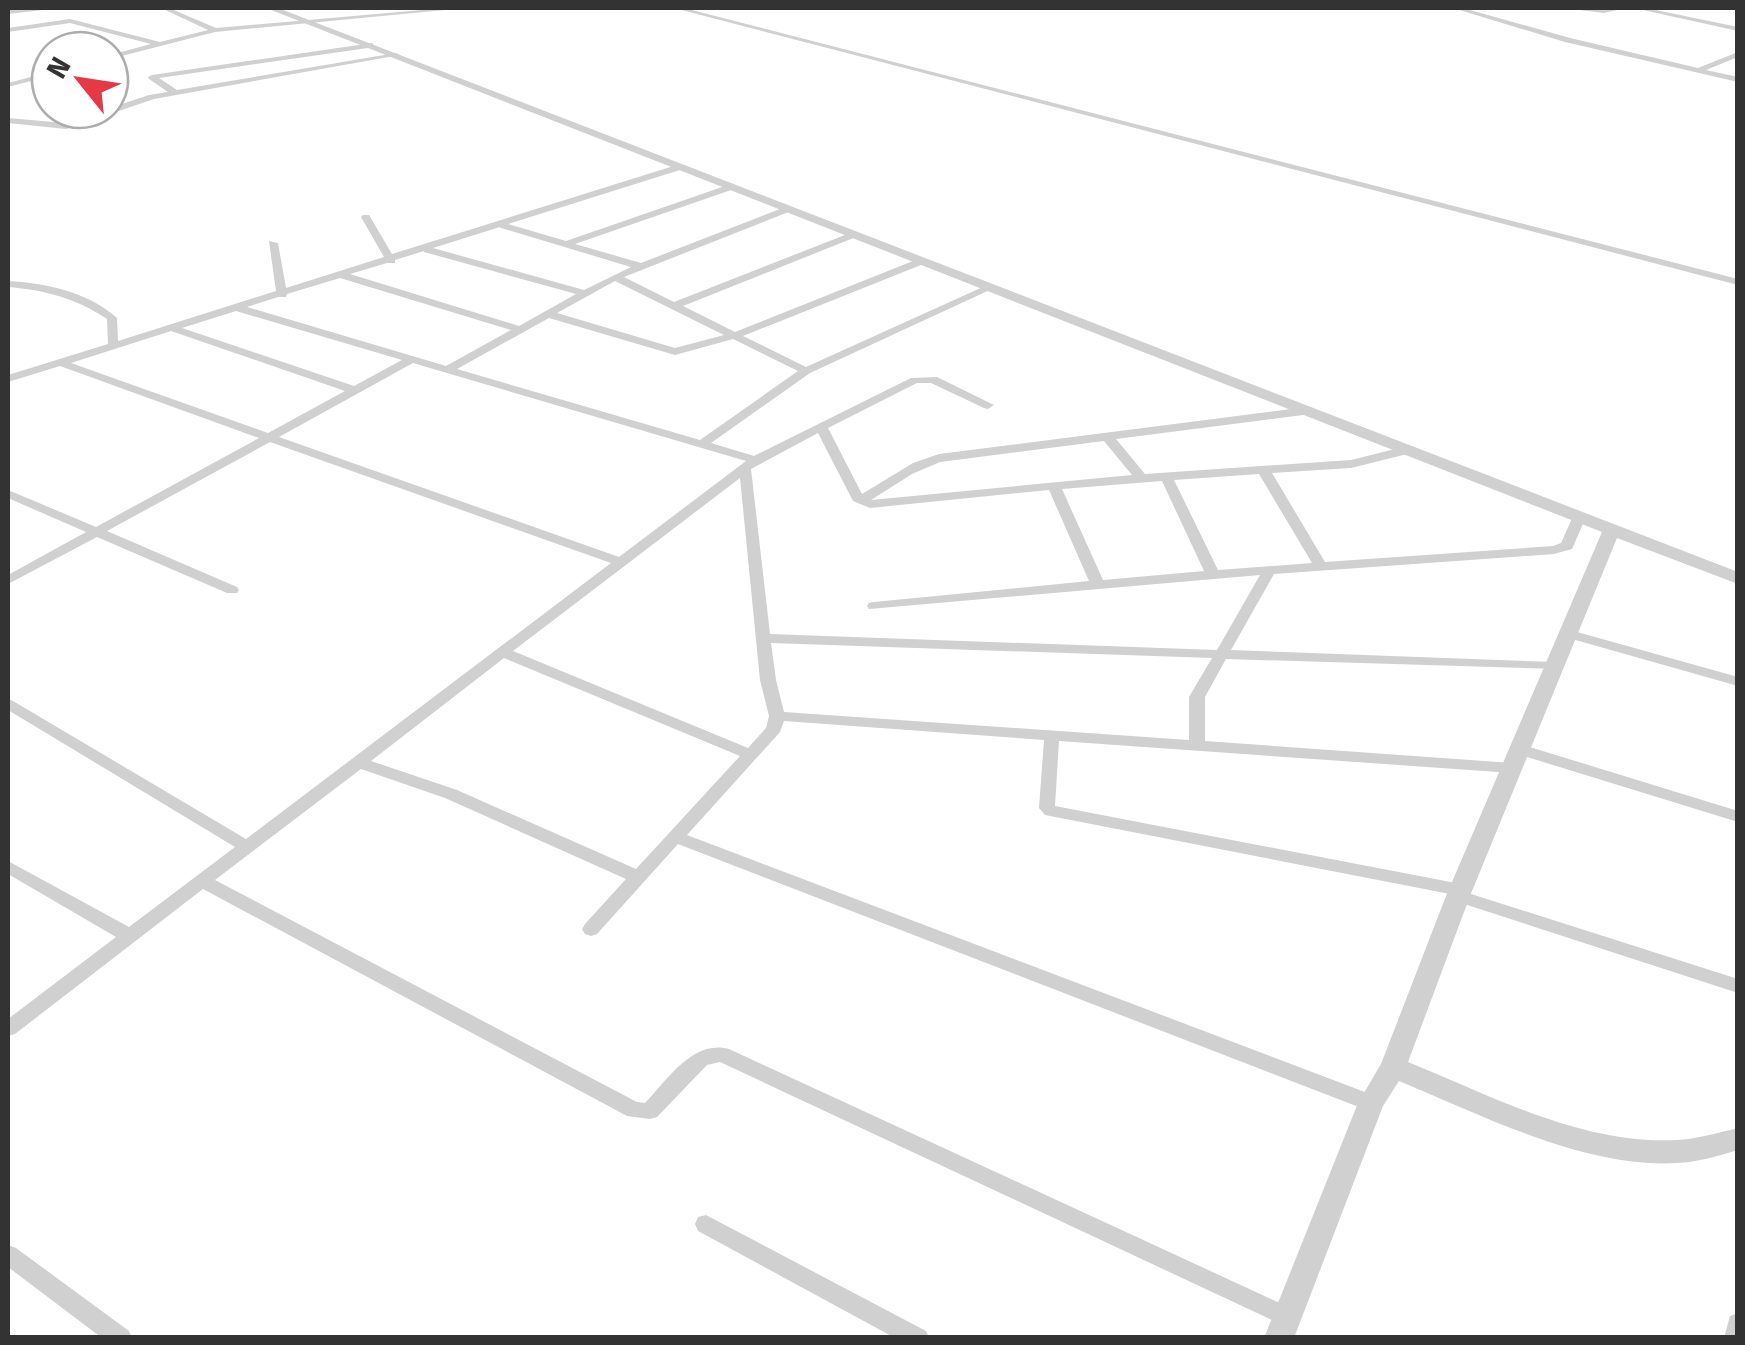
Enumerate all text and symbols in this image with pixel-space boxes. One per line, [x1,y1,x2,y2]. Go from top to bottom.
north arrow [30,30,130,130]
text: N [40,51,78,84]

